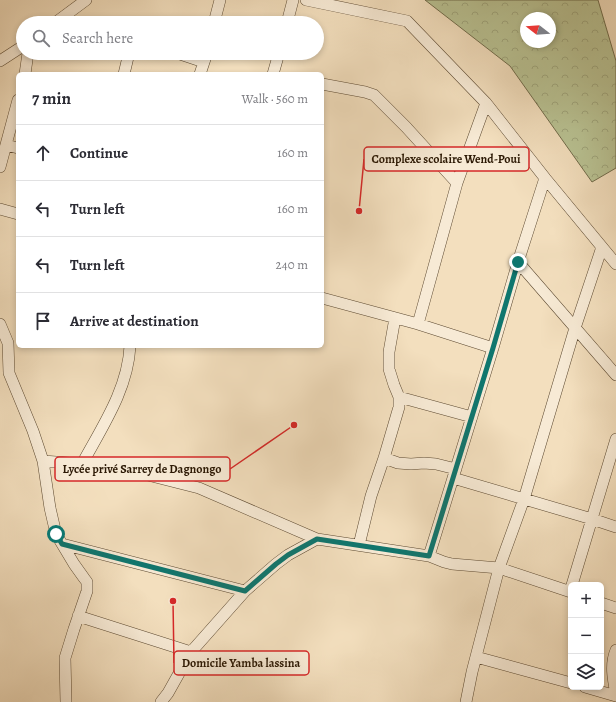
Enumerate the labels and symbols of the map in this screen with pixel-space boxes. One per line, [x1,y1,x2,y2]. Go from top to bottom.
north arrow [520,12,556,48]
callout: Complexe scolaire Wend-Poui [364,147,529,171]
text: Complexe scolaire Wend-Poui [372,151,521,167]
route end [509,253,527,271]
callout: Lycée privé Sarrey de Dagnongo [55,457,230,481]
text: Lycée privé Sarrey de Dagnongo [63,461,221,477]
route start [47,525,65,543]
callout: Domicile Yamba lassina [174,651,309,675]
text: Domicile Yamba lassina [182,655,300,671]

